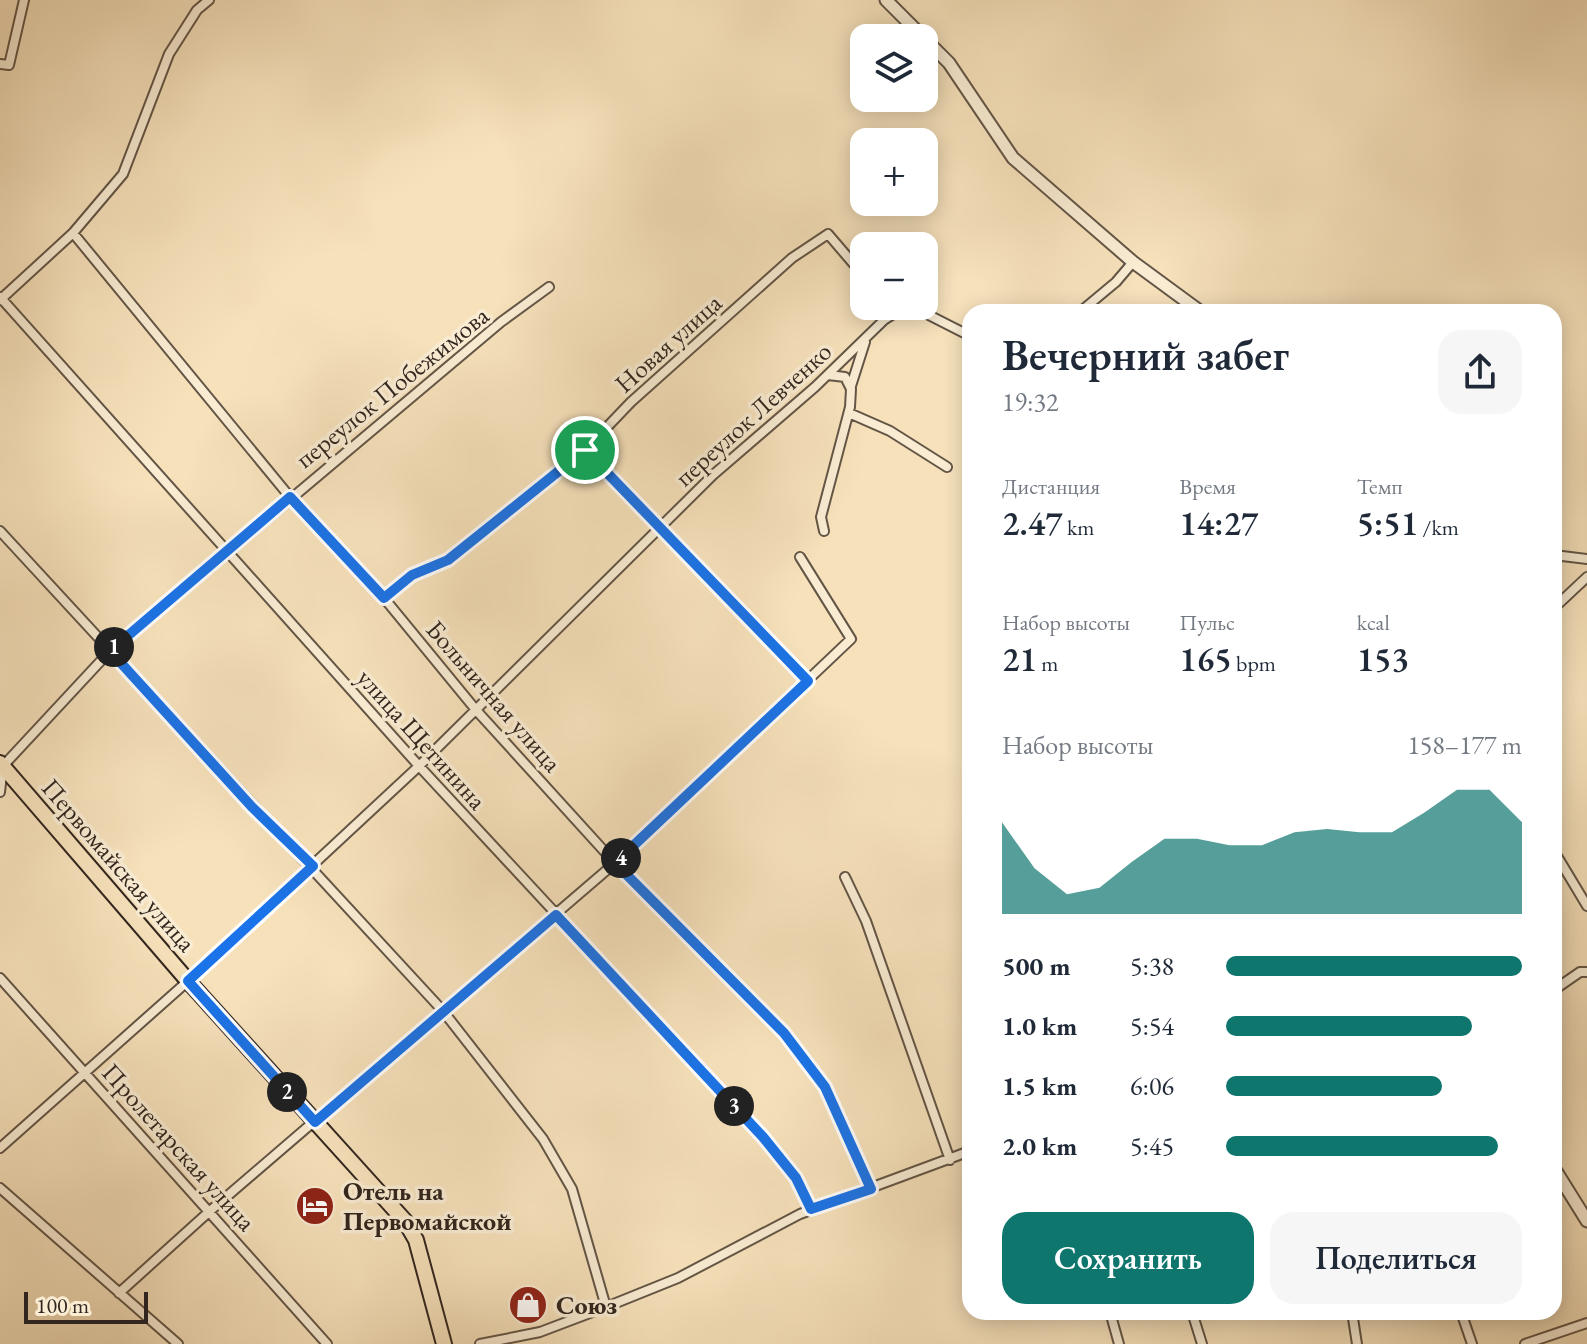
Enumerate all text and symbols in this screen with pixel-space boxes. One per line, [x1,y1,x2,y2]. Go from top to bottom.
map controls [850,24,938,320]
button: layers [850,24,938,112]
button: + [850,128,938,216]
button: − [850,232,938,320]
street label: Новая улица [607,286,729,400]
street label: переулок Побежимова [288,298,496,476]
text: Вечерний забег [1002,326,1289,383]
button: share [1438,330,1522,414]
street label: переулок Левченко [667,334,839,494]
text: 19:32 [1002,385,1058,419]
pin [551,416,619,484]
icon: arrive [563,428,607,472]
text: Дистанция [1002,472,1100,501]
text: Время [1179,472,1236,501]
text: Темп [1357,472,1402,501]
text: 2.47 [1002,501,1063,545]
text: 14:27 [1179,501,1258,545]
text: 5:51 [1357,501,1418,545]
text: km [1063,513,1094,542]
text: /km [1418,513,1459,542]
text: Набор высоты [1002,608,1130,637]
text: Пульс [1179,608,1235,637]
text: kcal [1357,608,1390,637]
street label: Больничная улица [419,613,570,779]
pin: 1 [94,627,134,667]
text: 1 [108,632,120,661]
text: 21 [1002,637,1037,681]
text: 165 [1179,637,1232,681]
text: 153 [1357,637,1409,681]
text: m [1037,649,1058,678]
text: bpm [1232,649,1276,678]
street label: улица Щетинина [350,661,495,817]
text: Набор высоты [1002,728,1153,762]
text: 158–177 m [1407,728,1522,762]
street label: Первомайская улица [34,771,204,959]
pin: 4 [601,838,641,878]
text: 4 [615,843,627,872]
text: 500 m [1002,949,1070,983]
text: 5:38 [1130,949,1174,983]
text: 1.0 km [1002,1009,1077,1043]
text: 5:54 [1130,1009,1174,1043]
street label: Пролетарская улица [95,1056,264,1239]
text: 1.5 km [1002,1069,1077,1103]
text: 6:06 [1130,1069,1174,1103]
pin: 2 [267,1072,307,1112]
text: 2 [281,1077,293,1106]
pin: 3 [714,1086,754,1126]
text: 3 [728,1091,740,1120]
text: 2.0 km [1002,1129,1077,1163]
text: 5:45 [1130,1129,1174,1163]
place label: Отель на Первомайской [343,1174,511,1238]
hotel icon: Отель на Первомайской [294,1185,336,1227]
button: Сохранить [1002,1212,1254,1304]
button: Поделиться [1270,1212,1522,1304]
shop icon: Союз [507,1284,549,1326]
scale bar [24,1288,148,1324]
place label: Союз [556,1288,617,1322]
text: 100 m [36,1291,89,1320]

